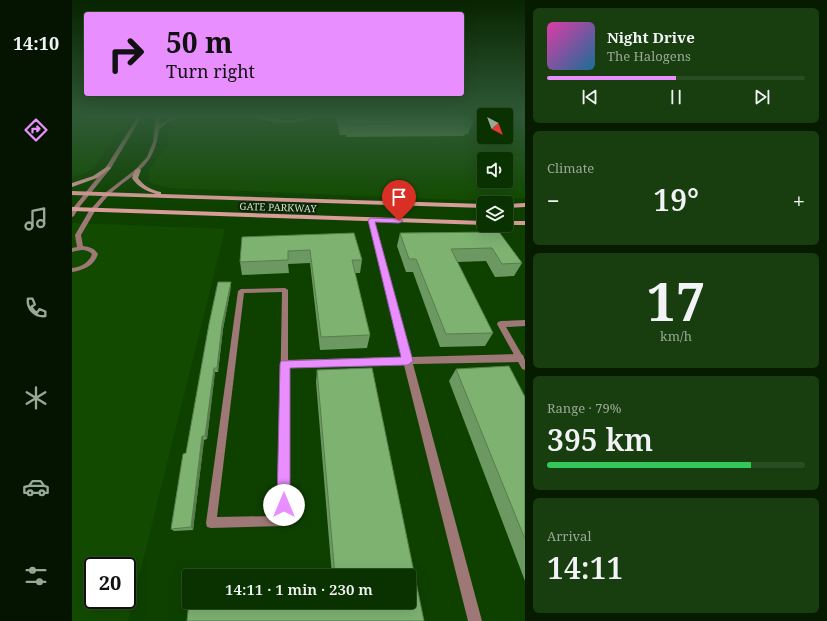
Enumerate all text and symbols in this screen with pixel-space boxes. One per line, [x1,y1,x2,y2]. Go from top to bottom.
text: 50 m [166,23,233,61]
text: Night Drive [607,27,695,47]
icon: right [100,28,152,80]
text: 14:10 [13,31,59,55]
text: The Halogens [607,47,691,65]
text: Turn right [166,59,255,83]
icon: previous [579,86,601,108]
icon: pause [665,86,687,108]
icon: next [751,86,773,108]
north arrow [477,108,513,144]
map controls [477,108,513,232]
icon: directions [22,116,50,144]
button: sound [477,152,513,188]
text: Climate [547,159,594,177]
text: 19° [653,179,699,220]
pin [382,180,416,221]
text: − [547,185,560,215]
text: + [793,185,805,215]
icon: arrive [388,186,410,208]
button: layers [477,196,513,232]
street label: GATE PARKWAY [239,199,318,215]
icon: music [22,205,50,233]
text: 17 [647,265,705,336]
icon: phone [22,294,50,322]
text: km/h [660,327,692,345]
icon: climate [22,384,50,412]
text: Range · 79% [547,399,621,417]
text: 395 km [547,419,653,460]
icon: car [22,473,50,501]
position arrow [263,484,305,526]
text: Arrival [547,527,591,545]
text: 14:11 [547,547,623,588]
speed limit sign: 20 [84,557,136,609]
icon: filters [22,562,50,590]
text: 14:11 · 1 min · 230 m [225,579,373,599]

